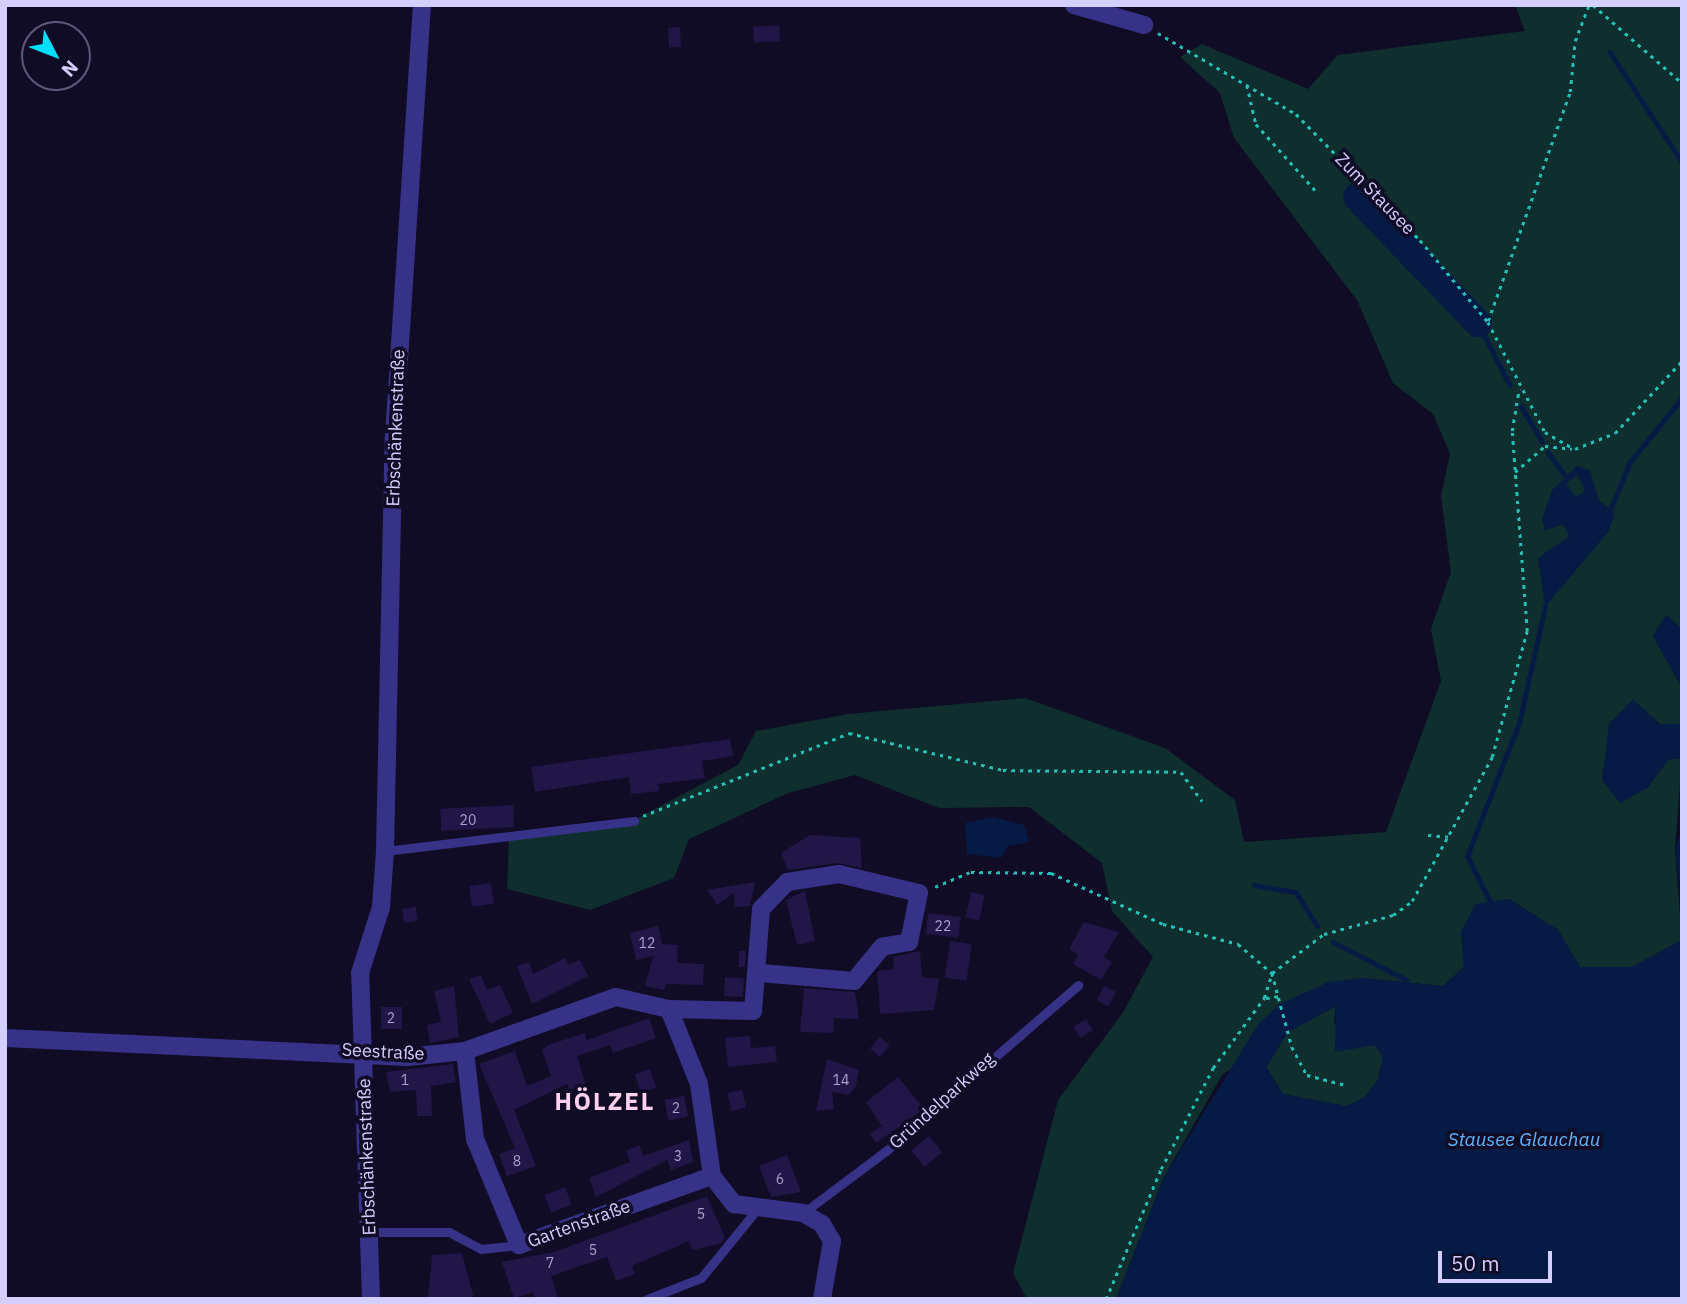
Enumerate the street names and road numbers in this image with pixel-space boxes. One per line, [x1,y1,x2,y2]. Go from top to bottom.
street label: Zum Stausee [1331,148,1419,240]
street label: Erbschänkenstraße [382,349,410,507]
street label: Seestraße [341,1039,425,1065]
street label: Gründelparkweg [885,1048,999,1154]
street label: Erbschänkenstraße [353,1078,381,1236]
street label: Gartenstraße [525,1195,633,1253]

